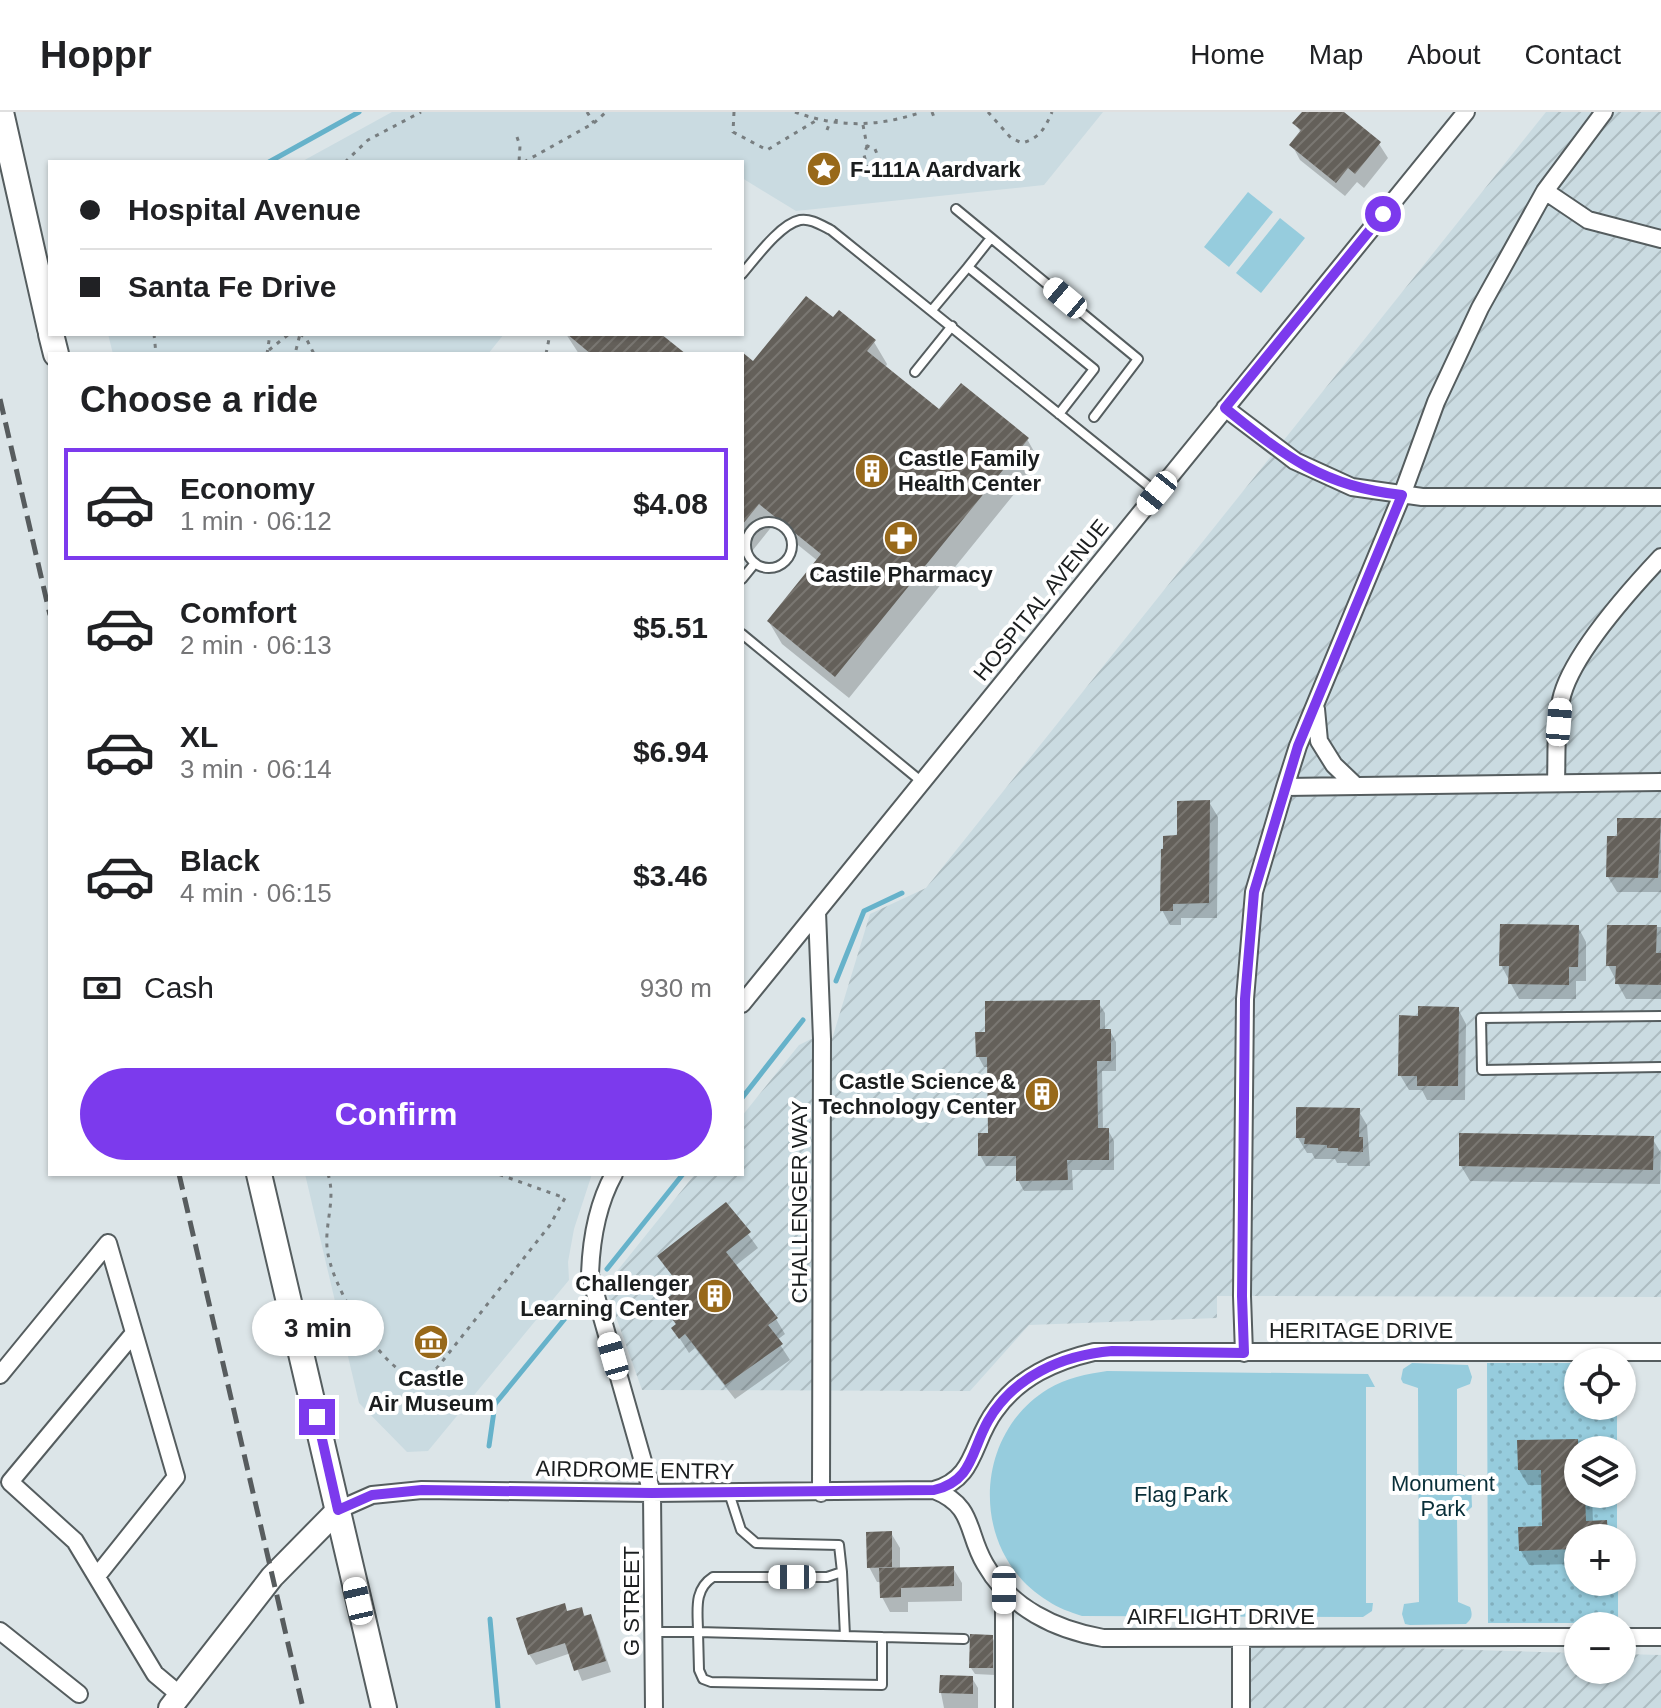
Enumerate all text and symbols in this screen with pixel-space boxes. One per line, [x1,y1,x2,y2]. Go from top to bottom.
text: Hoppr [40,34,152,76]
text: Home [1190,39,1265,70]
text: Map [1309,39,1363,70]
text: About [1407,39,1481,70]
text: Contact [1525,39,1621,70]
place icon: F-111A Aardvark [805,150,843,188]
place label: F-111A Aardvark [850,157,1022,182]
text: Hospital Avenue [128,193,361,226]
route start [1365,196,1401,232]
text: Santa Fe Drive [128,270,336,303]
car [1039,273,1091,323]
text: Choose a ride [80,379,318,420]
place label: Castle Family Health Center [898,446,1041,496]
building icon: Castle Family Health Center [853,452,891,490]
car [1133,467,1181,519]
icon: car [84,468,156,540]
text: Economy [180,472,315,505]
text: $4.08 [633,487,708,520]
text: 1 min · 06:12 [180,506,332,536]
street label: HOSPITAL AVENUE [968,514,1114,686]
pharmacy icon: Castile Pharmacy [882,519,920,557]
place label: Castile Pharmacy [809,562,993,587]
icon: car [84,592,156,664]
text: Comfort [180,596,297,629]
text: $5.51 [633,611,708,644]
text: 2 min · 06:13 [180,630,332,660]
car [1545,697,1573,747]
icon: car [84,716,156,788]
text: XL [180,720,218,753]
text: $6.94 [633,735,708,768]
text: 3 min · 06:14 [180,754,332,784]
icon: car [84,840,156,912]
text: Black [180,844,260,877]
text: $3.46 [633,859,708,892]
text: 4 min · 06:15 [180,878,332,908]
icon: cash [80,966,124,1010]
text: Cash [144,971,214,1004]
text: 930 m [640,973,712,1003]
button: Confirm [80,1068,712,1160]
place label: Castle Science & Technology Center [818,1069,1016,1119]
building icon: Castle Science & Technology Center [1023,1075,1061,1113]
street label: CHALLENGER WAY [787,1100,812,1303]
place label: Challenger Learning Center [520,1271,689,1321]
building icon: Challenger Learning Center [696,1277,734,1315]
callout: 3 min [251,1301,383,1357]
text: 3 min [284,1313,352,1343]
street label: HERITAGE DRIVE [1269,1318,1453,1343]
museum icon: Castle Air Museum [412,1323,450,1361]
car [595,1330,631,1382]
map controls [1564,1348,1636,1684]
button: locate [1564,1348,1636,1420]
place label: Castle Air Museum [368,1366,494,1416]
route end [299,1399,335,1435]
button: layers [1564,1436,1636,1508]
street label: AIRDROME ENTRY [535,1456,735,1484]
park label: Monument Park [1391,1471,1495,1521]
park label: Flag Park [1134,1482,1229,1507]
button: + [1564,1524,1636,1596]
street label: G STREET [619,1546,644,1656]
car [768,1565,816,1589]
car [992,1566,1016,1614]
car [341,1575,375,1627]
street label: AIRFLIGHT DRIVE [1127,1604,1315,1629]
button: − [1564,1612,1636,1684]

